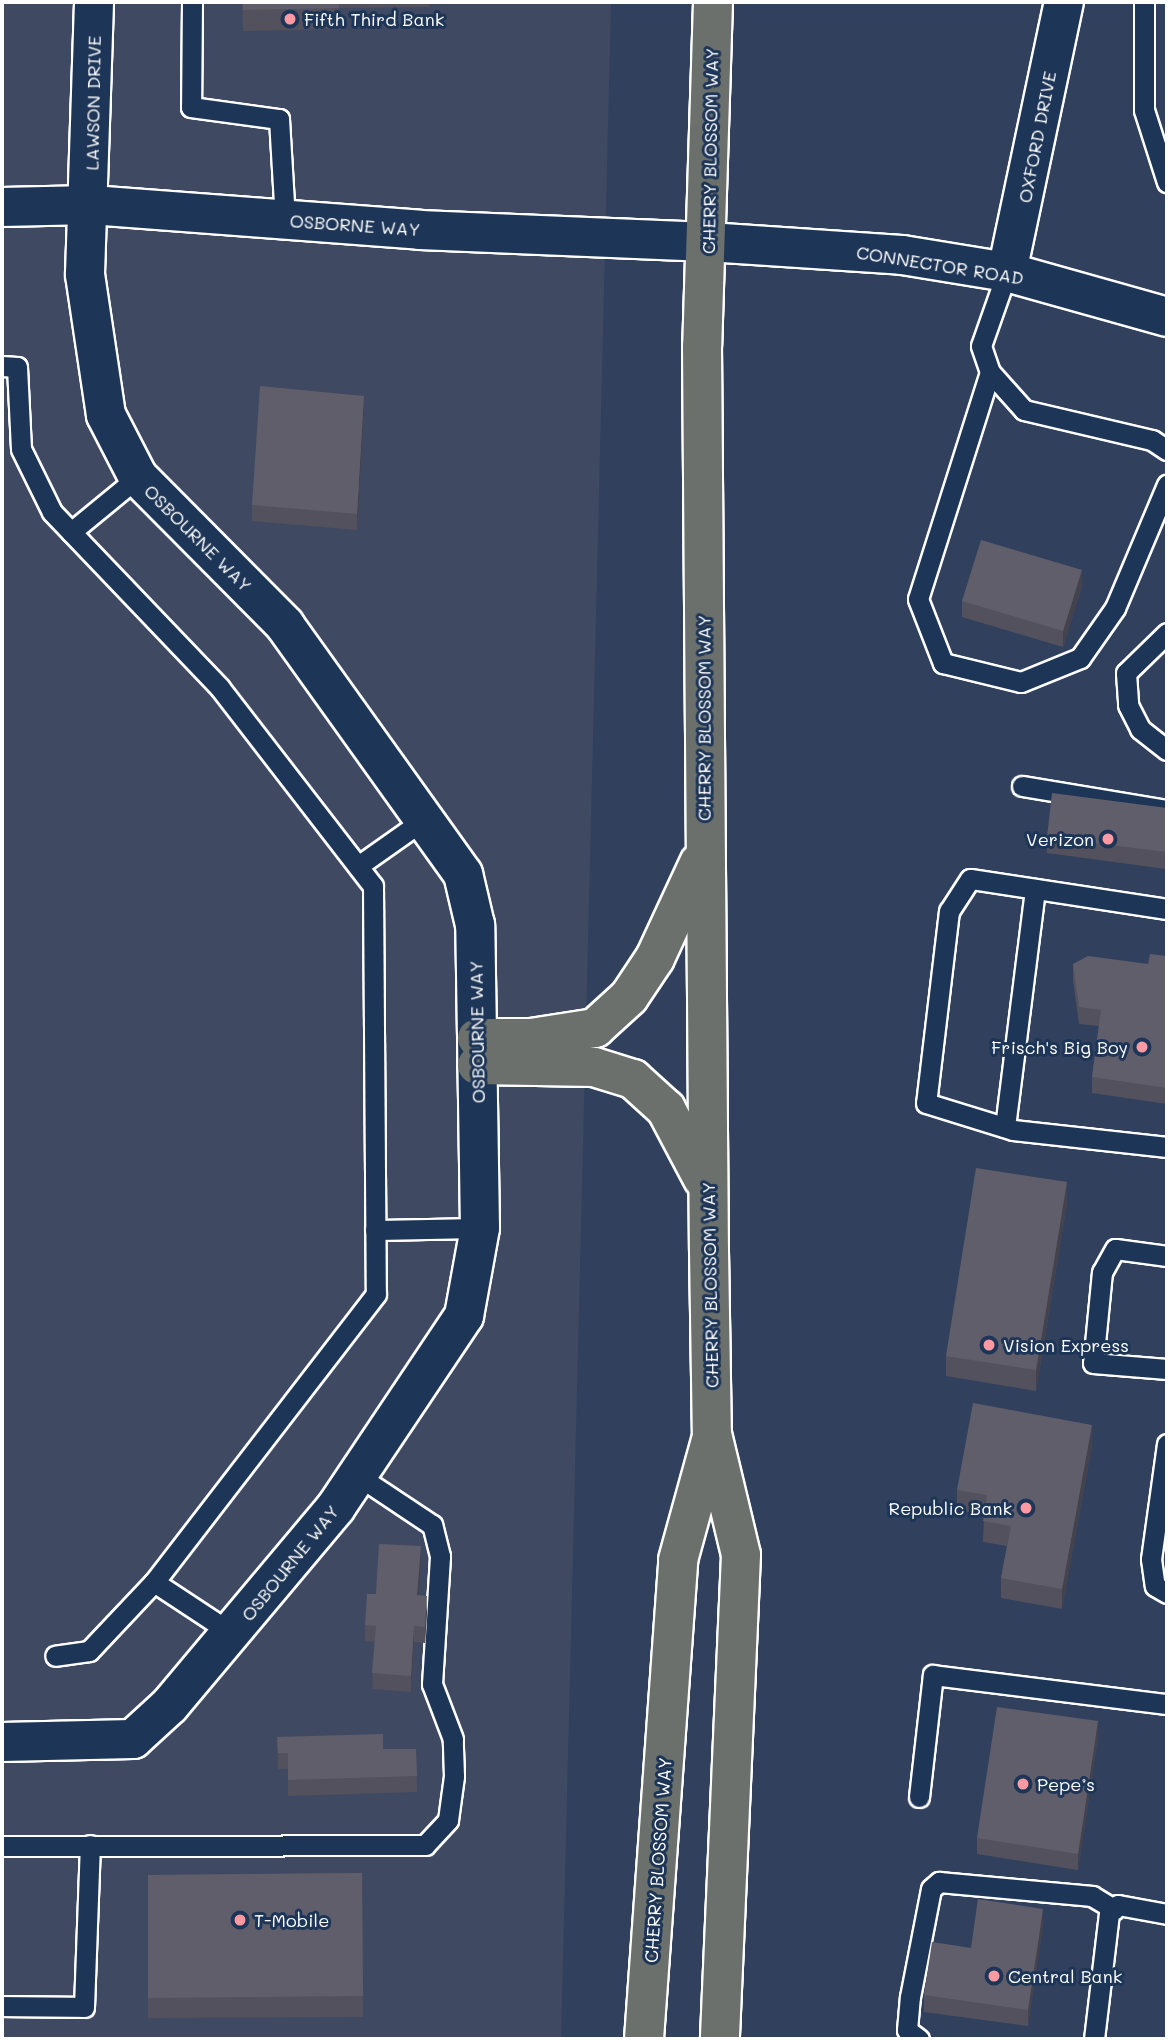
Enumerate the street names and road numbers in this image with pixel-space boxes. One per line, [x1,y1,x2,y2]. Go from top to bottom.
street label: LAWSON DRIVE [81,35,105,171]
street label: CHERRY BLOSSOM WAY [697,48,723,254]
street label: OXFORD DRIVE [1014,69,1060,205]
street label: OSBORNE WAY [289,210,421,240]
street label: CONNECTOR ROAD [855,241,1025,289]
street label: OSBOURNE WAY [140,480,256,596]
street label: CHERRY BLOSSOM WAY [693,615,715,821]
street label: OSBOURNE WAY [465,960,489,1104]
street label: CHERRY BLOSSOM WAY [697,1182,723,1388]
street label: OSBOURNE WAY [237,1501,343,1625]
street label: CHERRY BLOSSOM WAY [640,1756,676,1964]

